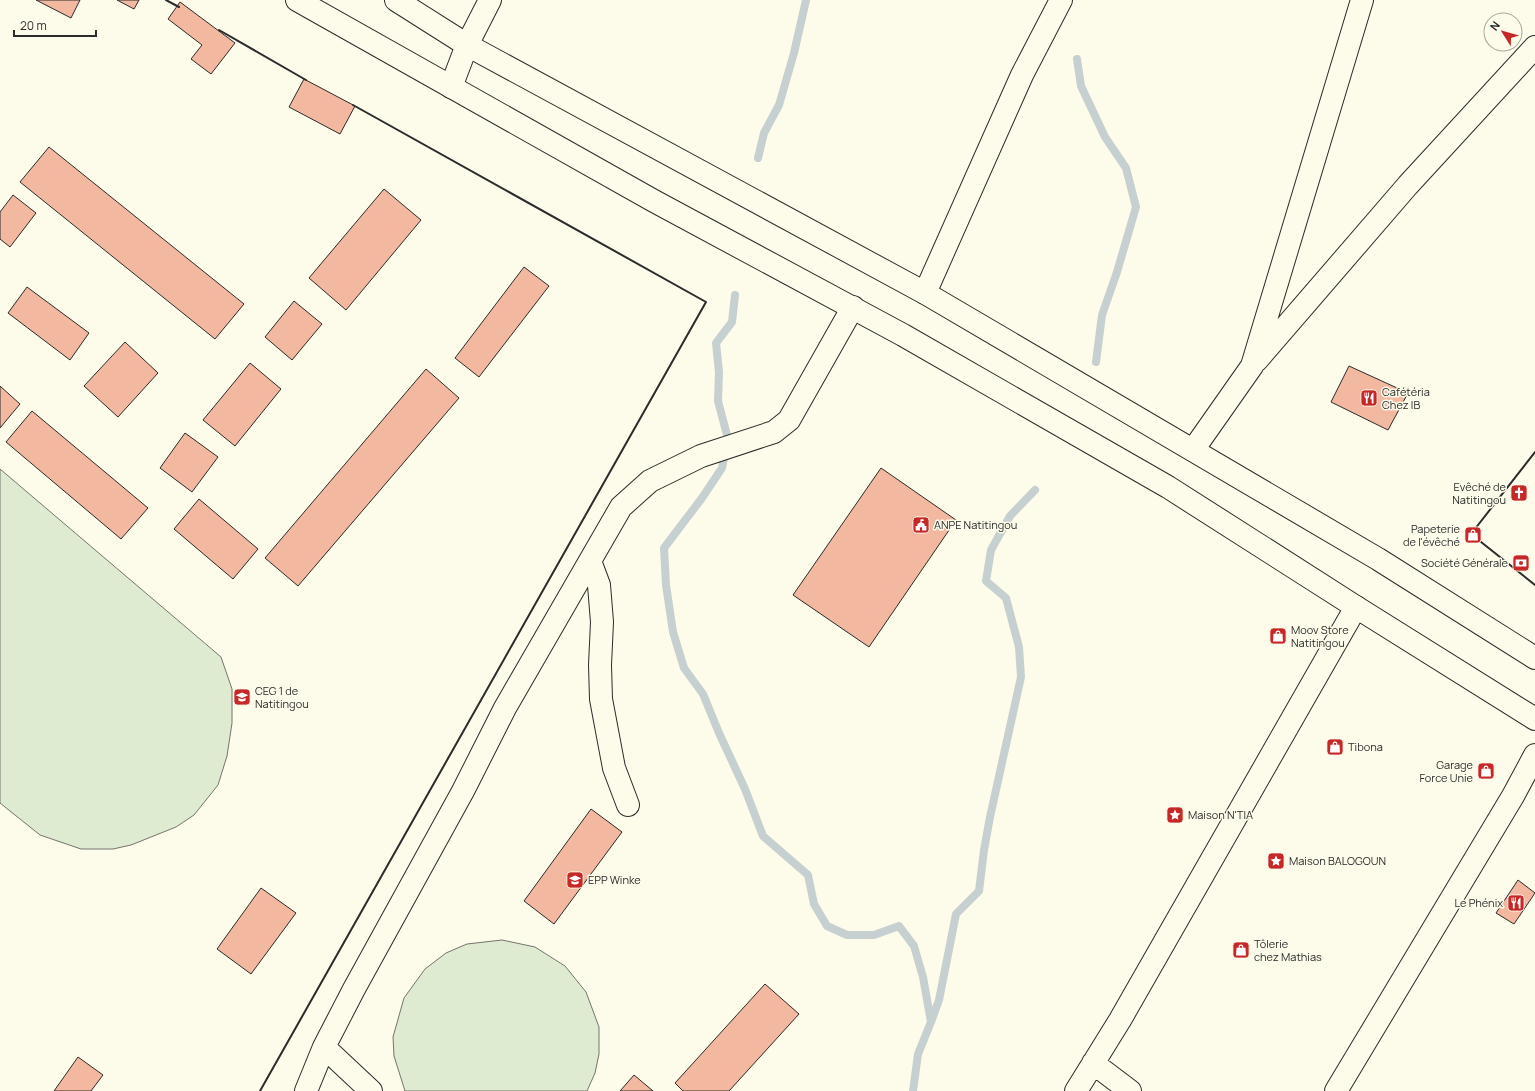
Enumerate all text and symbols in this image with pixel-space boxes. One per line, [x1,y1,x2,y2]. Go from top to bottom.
scale bar [14,12,96,38]
north arrow [1483,12,1523,52]
text: 20 m [20,17,47,34]
text: N [1486,18,1503,33]
place label: Cafétéria Chez IB [1382,384,1430,412]
restaurant icon: Cafétéria Chez IB [1359,388,1379,408]
place label: Evêché de Natitingou [1452,479,1507,507]
church icon: Evêché de Natitingou [1509,483,1529,503]
public building icon: ANPE Natitingou [911,515,931,535]
place label: ANPE Natitingou [934,517,1017,532]
place label: Papeterie de l'évêché [1403,521,1461,549]
shop icon: Papeterie de l'évêché [1463,525,1483,545]
bank icon: Société Générale [1511,553,1531,573]
place label: Société Générale [1421,555,1509,570]
place label: Moov Store Natitingou [1291,622,1349,650]
shop icon: Moov Store Natitingou [1268,626,1288,646]
place label: CEG 1 de Natitingou [255,683,309,711]
school or university icon: CEG 1 de Natitingou [232,687,252,707]
shop icon: Tibona [1325,737,1345,757]
place label: Tibona [1348,739,1383,754]
place label: Garage Force Unie [1419,757,1474,785]
shop icon: Garage Force Unie [1476,761,1496,781]
place icon: Maison N'TIA [1165,805,1185,825]
place label: Maison N'TIA [1188,807,1253,822]
place icon: Maison BALOGOUN [1266,851,1286,871]
place label: Maison BALOGOUN [1289,853,1386,868]
school or university icon: EPP Winke [565,870,585,890]
place label: EPP Winke [588,872,641,887]
restaurant icon: Le Phénix [1506,893,1526,913]
place label: Le Phénix [1454,895,1503,910]
place label: Tôlerie chez Mathias [1254,936,1322,964]
shop icon: Tôlerie chez Mathias [1231,940,1251,960]

